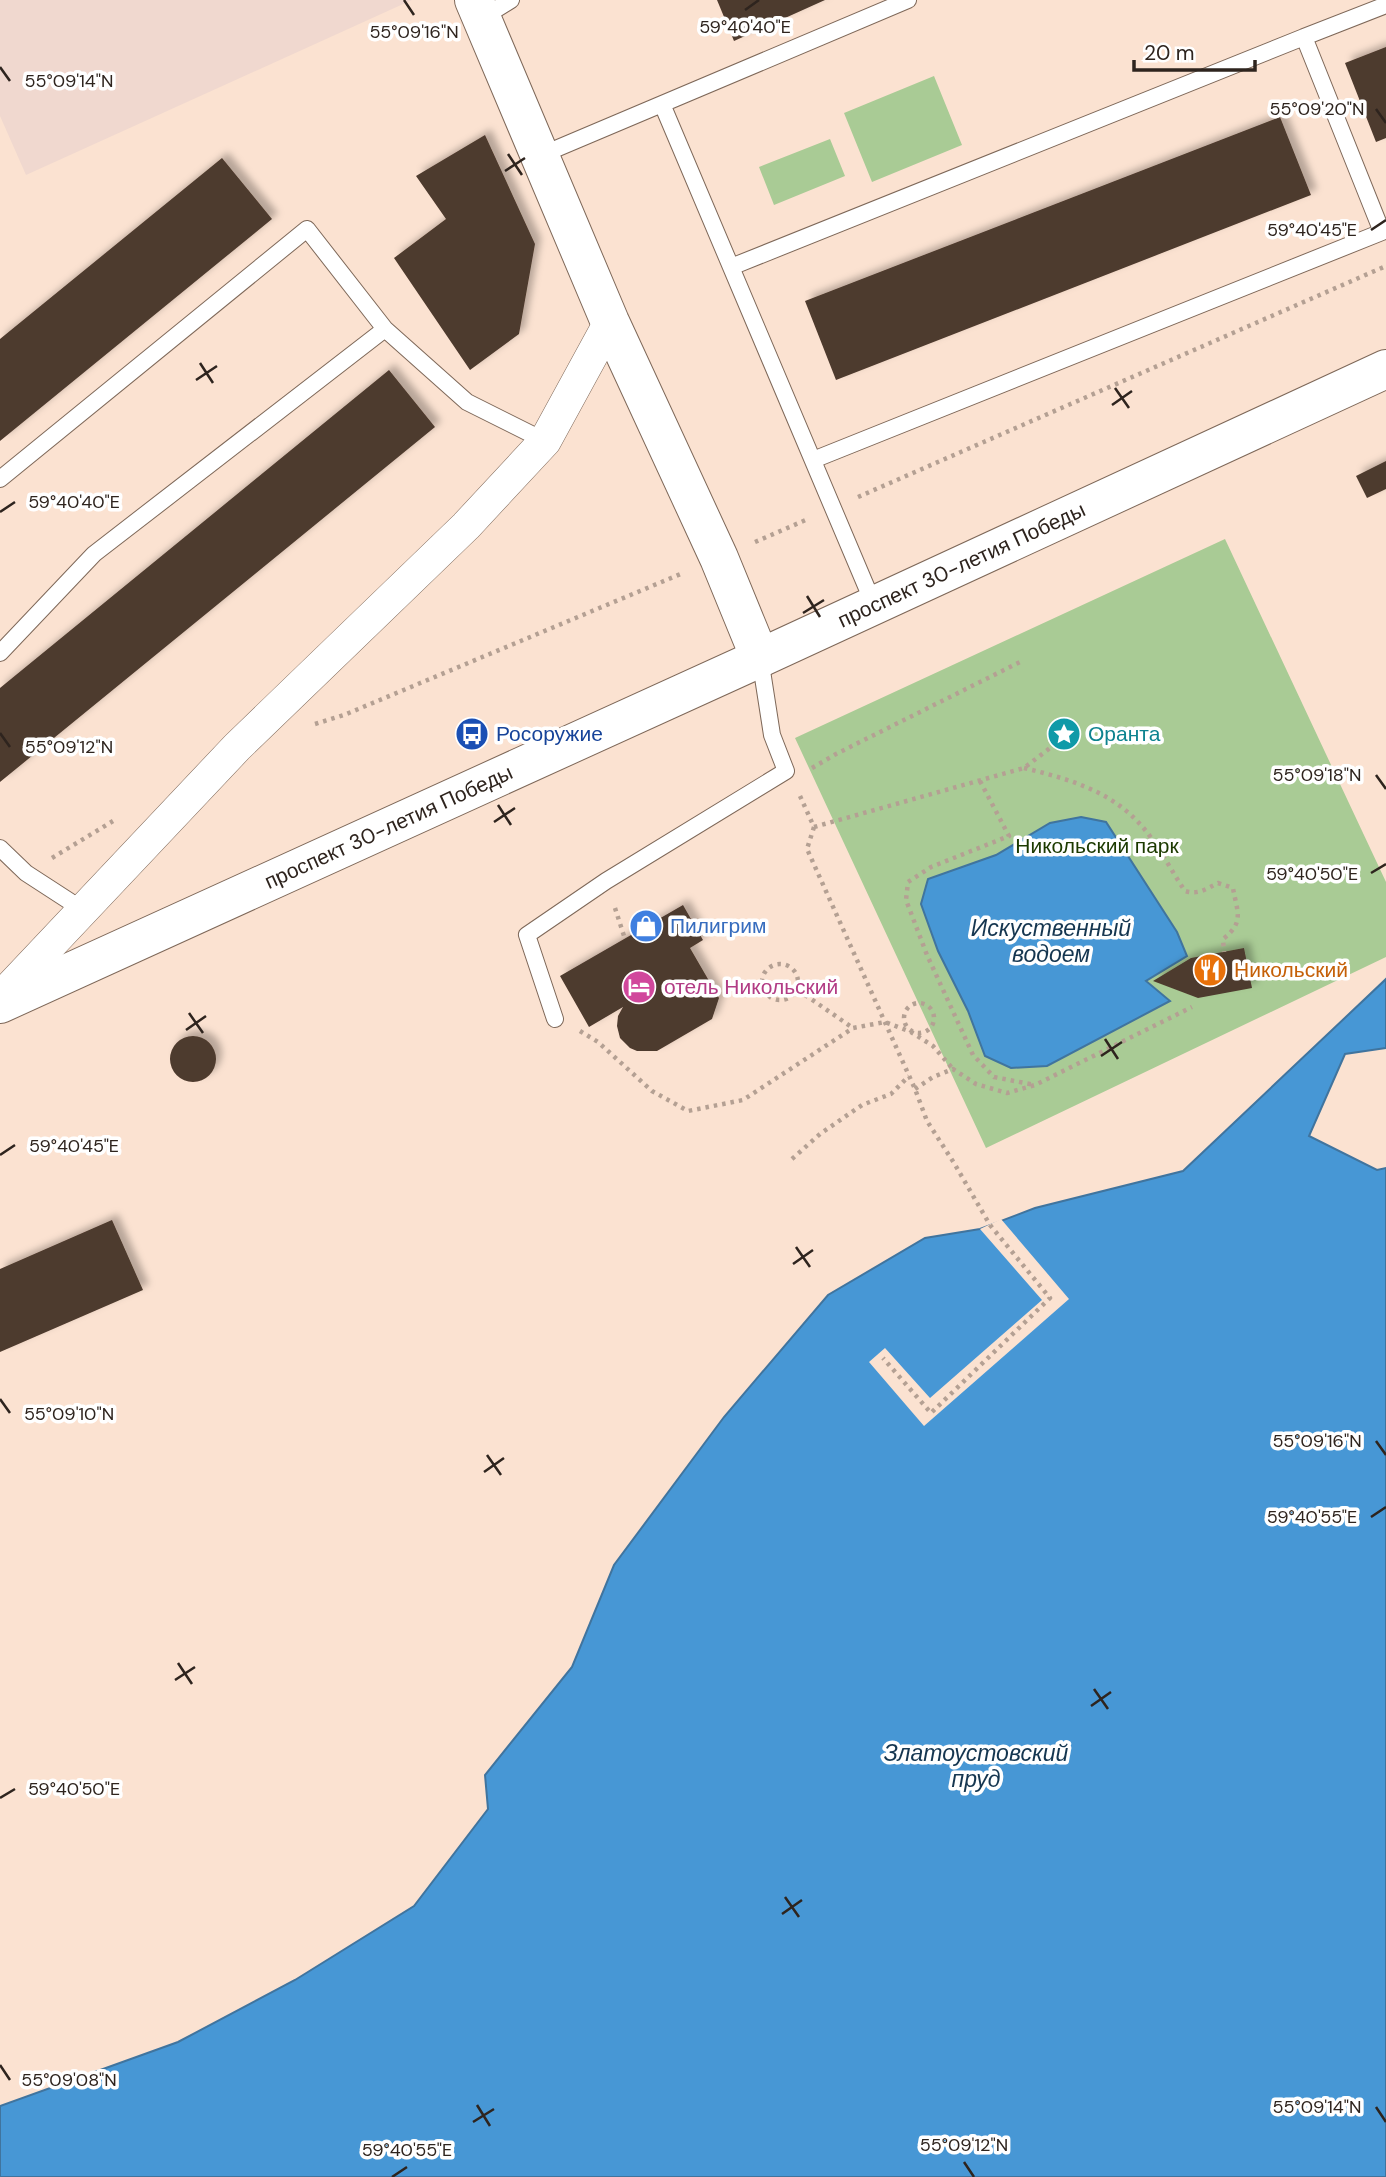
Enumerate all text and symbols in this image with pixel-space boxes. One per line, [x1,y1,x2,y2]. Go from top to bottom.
text: 59°40'40"E [699,15,791,39]
text: 55°09'16"N [369,20,459,44]
scale bar [1134,28,1255,72]
text: 20 m [1144,39,1195,67]
text: 55°09'14"N [25,69,113,93]
text: 55°09'20"N [1270,97,1364,121]
text: 59°40'45"E [1267,218,1357,242]
text: 59°40'40"E [28,490,120,514]
street label: проспект 30-летия Победы [833,496,1090,634]
bus stop icon: Росоружие [453,715,491,753]
place icon: Оранта [1045,715,1083,753]
place label: Росоружие [496,720,603,748]
place label: Оранта [1088,720,1161,748]
text: 55°09'12"N [25,735,113,759]
street label: проспект 30-летия Победы [260,758,517,896]
text: 55°09'18"N [1273,763,1361,787]
park label: Никольский парк [1015,832,1180,860]
text: 59°40'50"E [1266,862,1358,886]
shop icon: Пилигрим [627,907,665,945]
place label: Пилигрим [670,912,766,940]
water label: Искуственный водоем [971,913,1131,969]
restaurant icon: Никольский [1191,951,1229,989]
place label: Никольский [1234,956,1348,984]
hotel icon: отель Никольский [620,968,658,1006]
place label: отель Никольский [664,973,838,1001]
text: 59°40'45"E [29,1134,119,1158]
text: 55°09'10"N [24,1402,114,1426]
text: 55°09'16"N [1272,1429,1362,1453]
text: 59°40'55"E [1267,1505,1357,1529]
water label: Златоустовский пруд [884,1738,1069,1794]
text: 59°40'50"E [28,1777,120,1801]
text: 55°09'08"N [21,2068,117,2092]
text: 55°09'14"N [1273,2095,1361,2119]
text: 55°09'12"N [920,2133,1008,2157]
text: 59°40'55"E [362,2138,452,2162]

